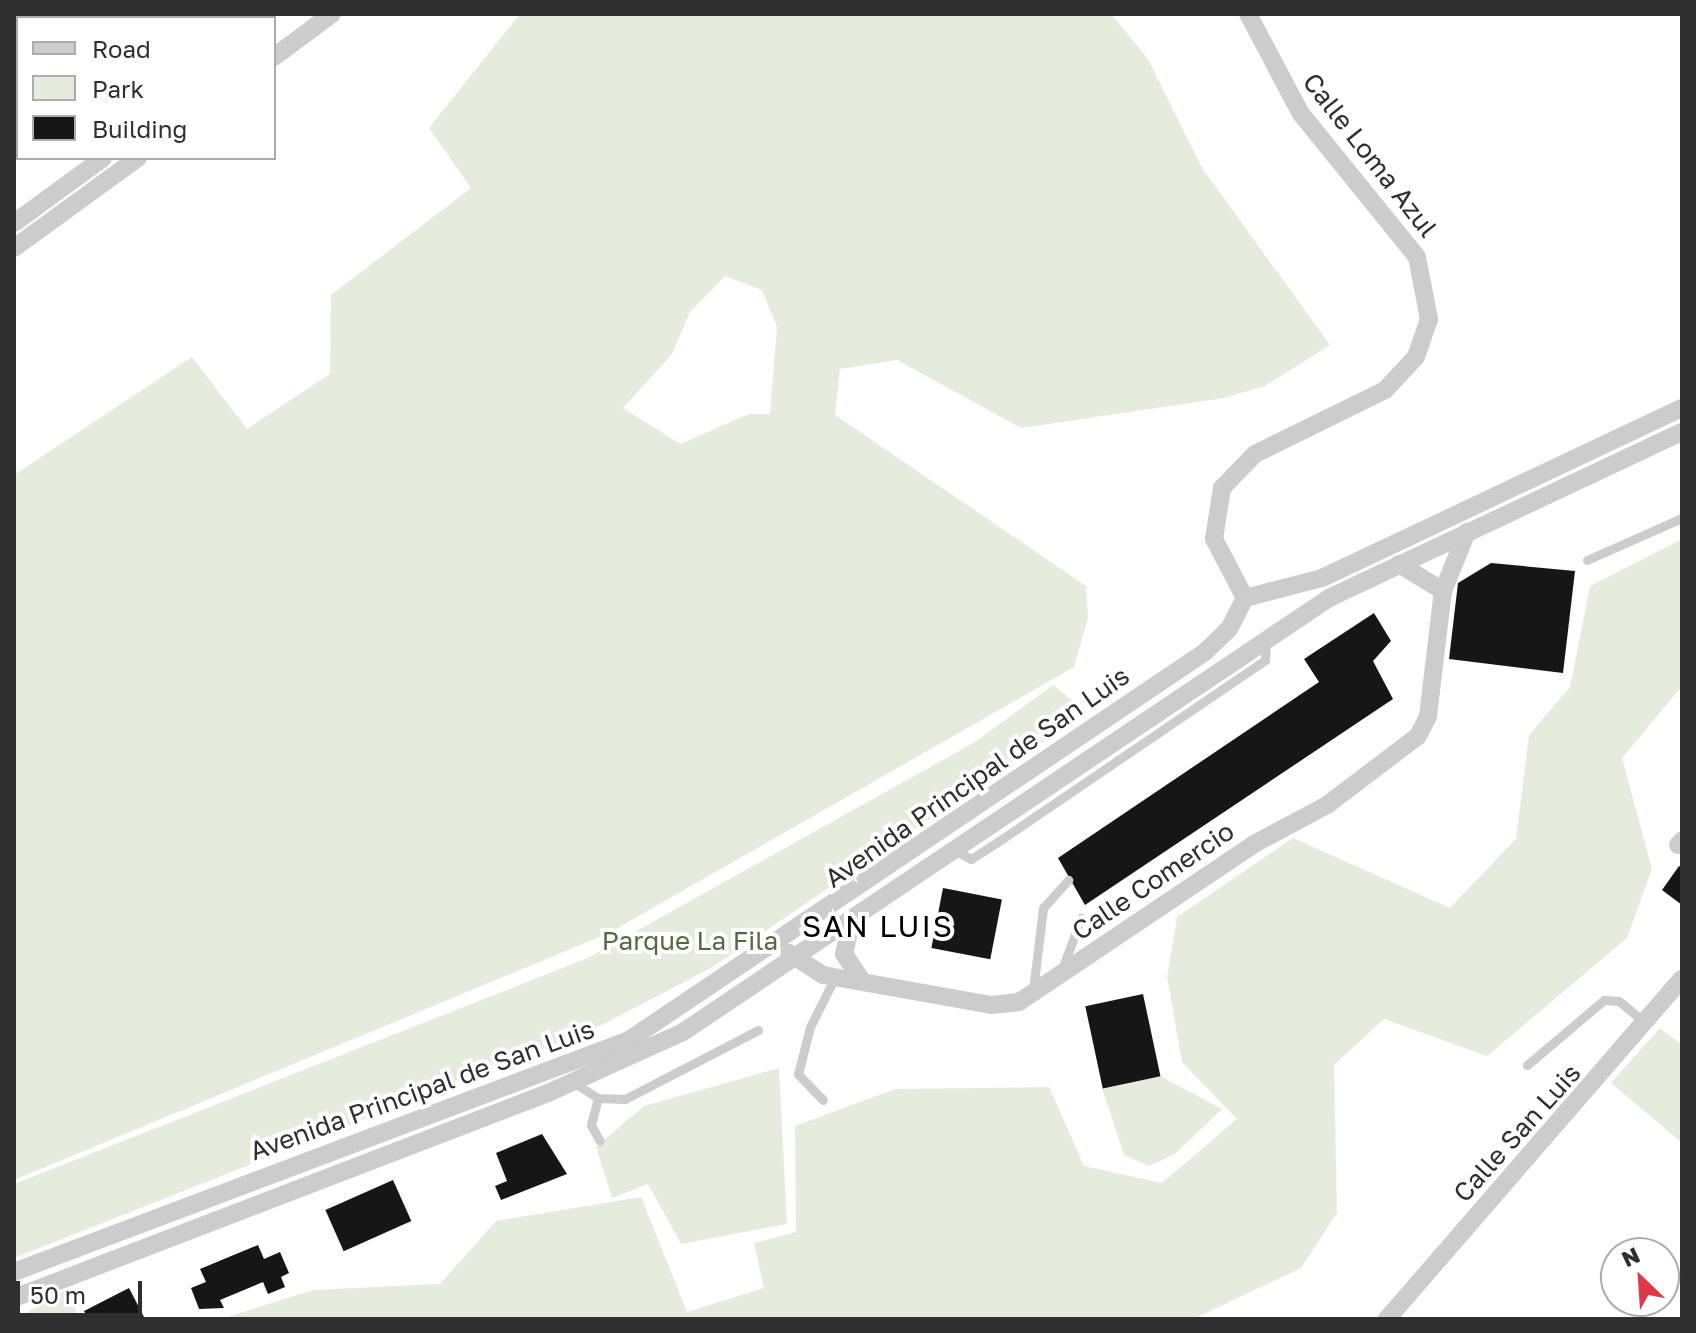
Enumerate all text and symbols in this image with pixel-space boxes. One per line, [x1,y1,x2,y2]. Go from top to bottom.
legend [16,16,276,160]
text: Road [92,34,151,63]
street label: Calle Loma Azul [1296,67,1444,243]
text: Park [92,74,144,103]
text: Building [92,114,187,143]
street label: Avenida Principal de San Luis [819,660,1135,894]
street label: Calle Comercio [1066,815,1240,947]
district label: SAN LUIS [802,908,954,944]
park label: Parque La Fila [602,925,778,957]
street label: Avenida Principal de San Luis [246,1013,598,1167]
street label: Calle San Luis [1447,1058,1587,1208]
north arrow [1600,1237,1680,1317]
text: N [1617,1241,1644,1272]
scale bar [20,1265,146,1315]
text: 50 m [30,1280,86,1309]

